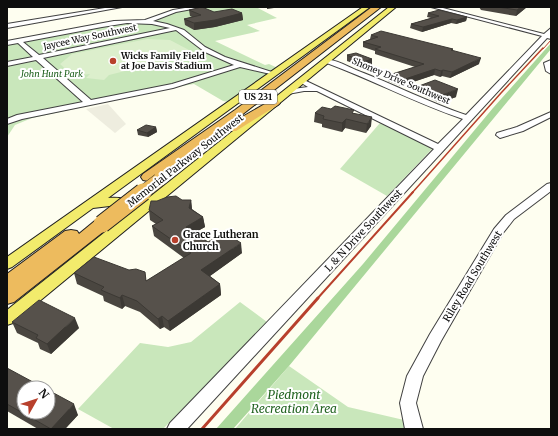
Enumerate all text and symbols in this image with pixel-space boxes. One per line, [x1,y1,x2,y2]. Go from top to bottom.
street label: Jaycee Way Southwest [41,21,138,52]
place label: Wicks Family Field at Joe Davis Stadium [120,50,212,71]
street label: Shoney Drive Southwest [350,55,452,106]
marker: Wicks Family Field at Joe Davis Stadium [108,56,118,66]
park label: John Hunt Park [20,68,83,79]
road number: US 231 [239,90,277,104]
street label: Memorial Parkway Southwest [124,111,246,210]
street label: L & N Drive Southwest [322,186,405,274]
place label: Grace Lutheran Church [183,228,259,253]
street label: Riley Road Southwest [440,228,505,324]
marker: Grace Lutheran Church [170,235,180,245]
north arrow [16,380,56,420]
text: N [36,386,52,402]
park label: Piedmont Recreation Area [251,387,337,416]

